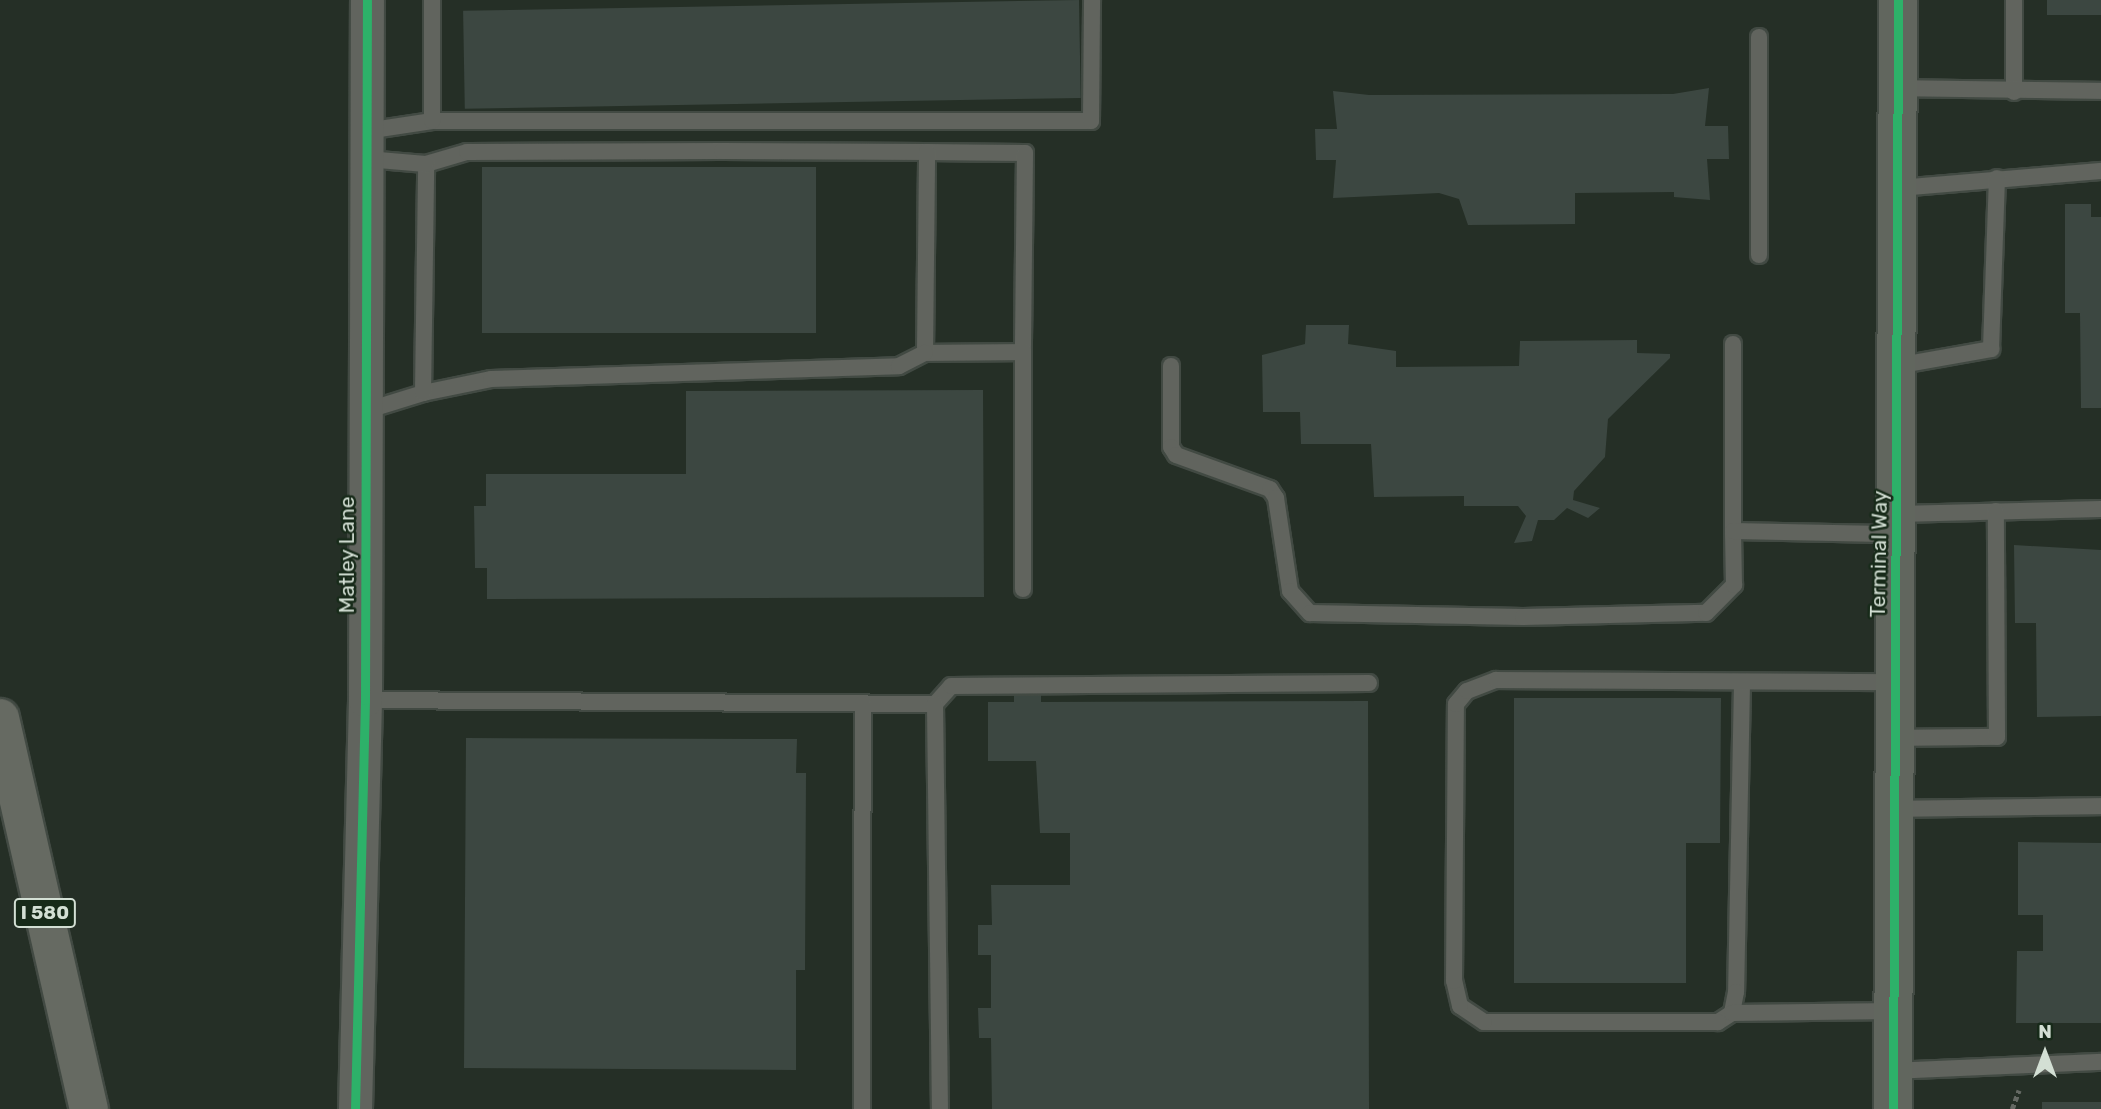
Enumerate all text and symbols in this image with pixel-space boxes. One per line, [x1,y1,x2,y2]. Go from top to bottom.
street label: Terminal Way [1865,490,1893,618]
street label: Matley Lane [334,496,360,614]
road number: I 580 [14,897,76,928]
north arrow [2010,1018,2080,1088]
text: N [2038,1020,2052,1043]

